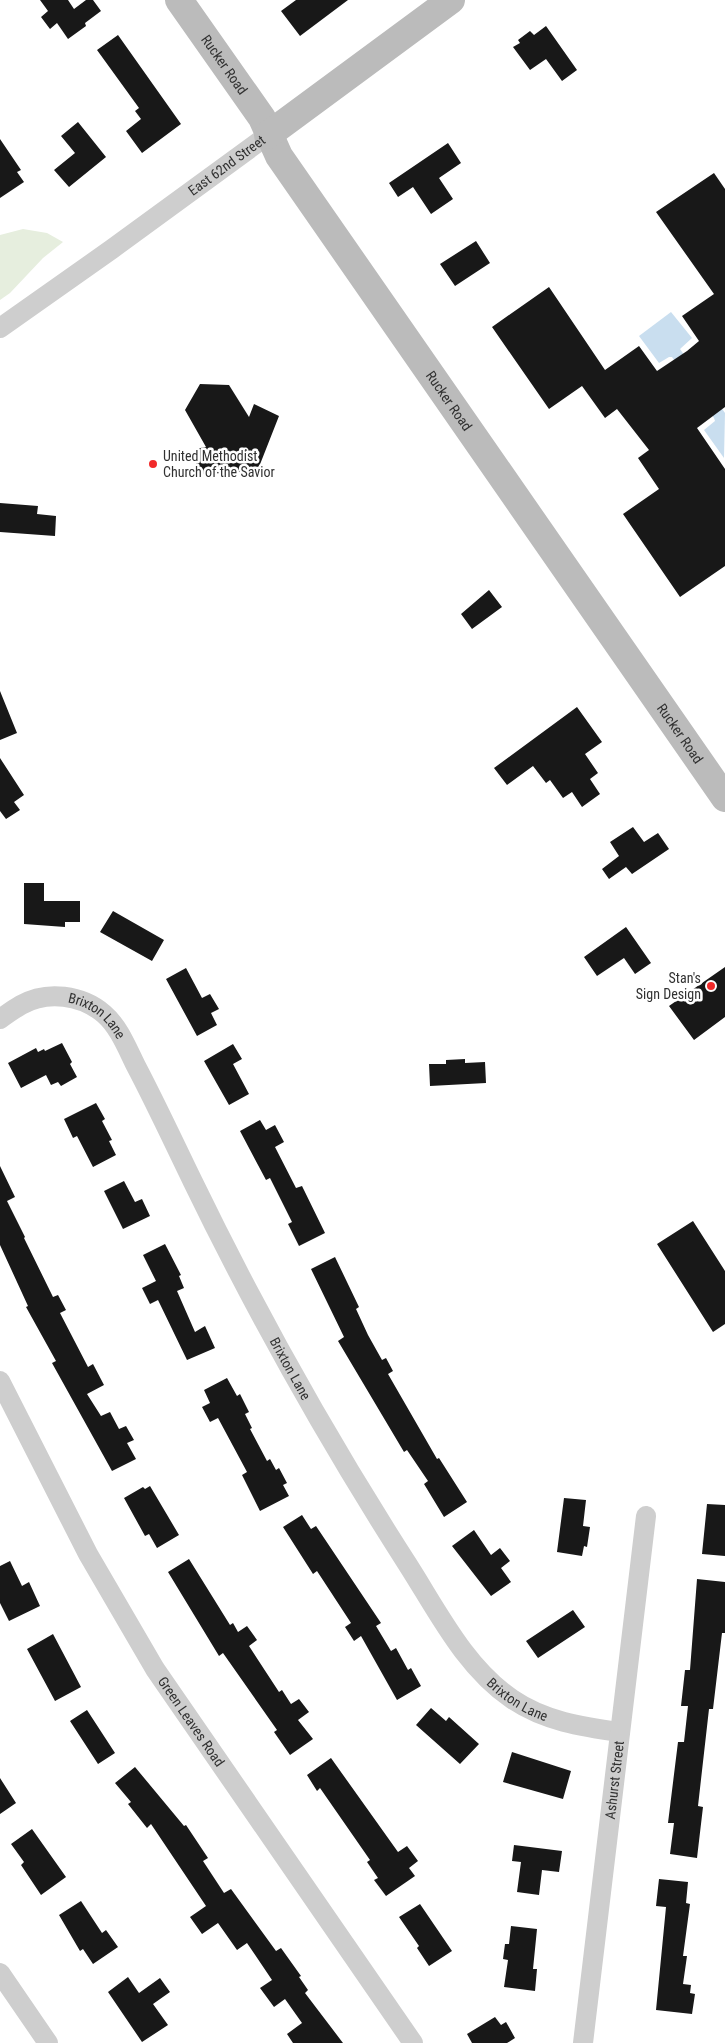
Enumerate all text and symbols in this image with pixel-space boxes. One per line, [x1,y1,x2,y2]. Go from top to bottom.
street label: Rucker Road [198,32,251,97]
street label: East 62nd Street [185,132,268,199]
street label: Rucker Road [423,368,475,434]
place label: United Methodist Church of the Savior [163,448,275,480]
marker: United Methodist Church of the Savior [147,458,159,470]
street label: Rucker Road [654,701,706,766]
place label: Stan's Sign Design [636,970,701,1002]
marker: Stan's Sign Design [705,980,717,992]
street label: Brixton Lane [67,990,129,1042]
street label: Brixton Lane [267,1334,314,1403]
street label: Green Leaves Road [155,1674,228,1770]
street label: Brixton Lane [484,1674,550,1724]
street label: Ashurst Street [602,1740,627,1820]

